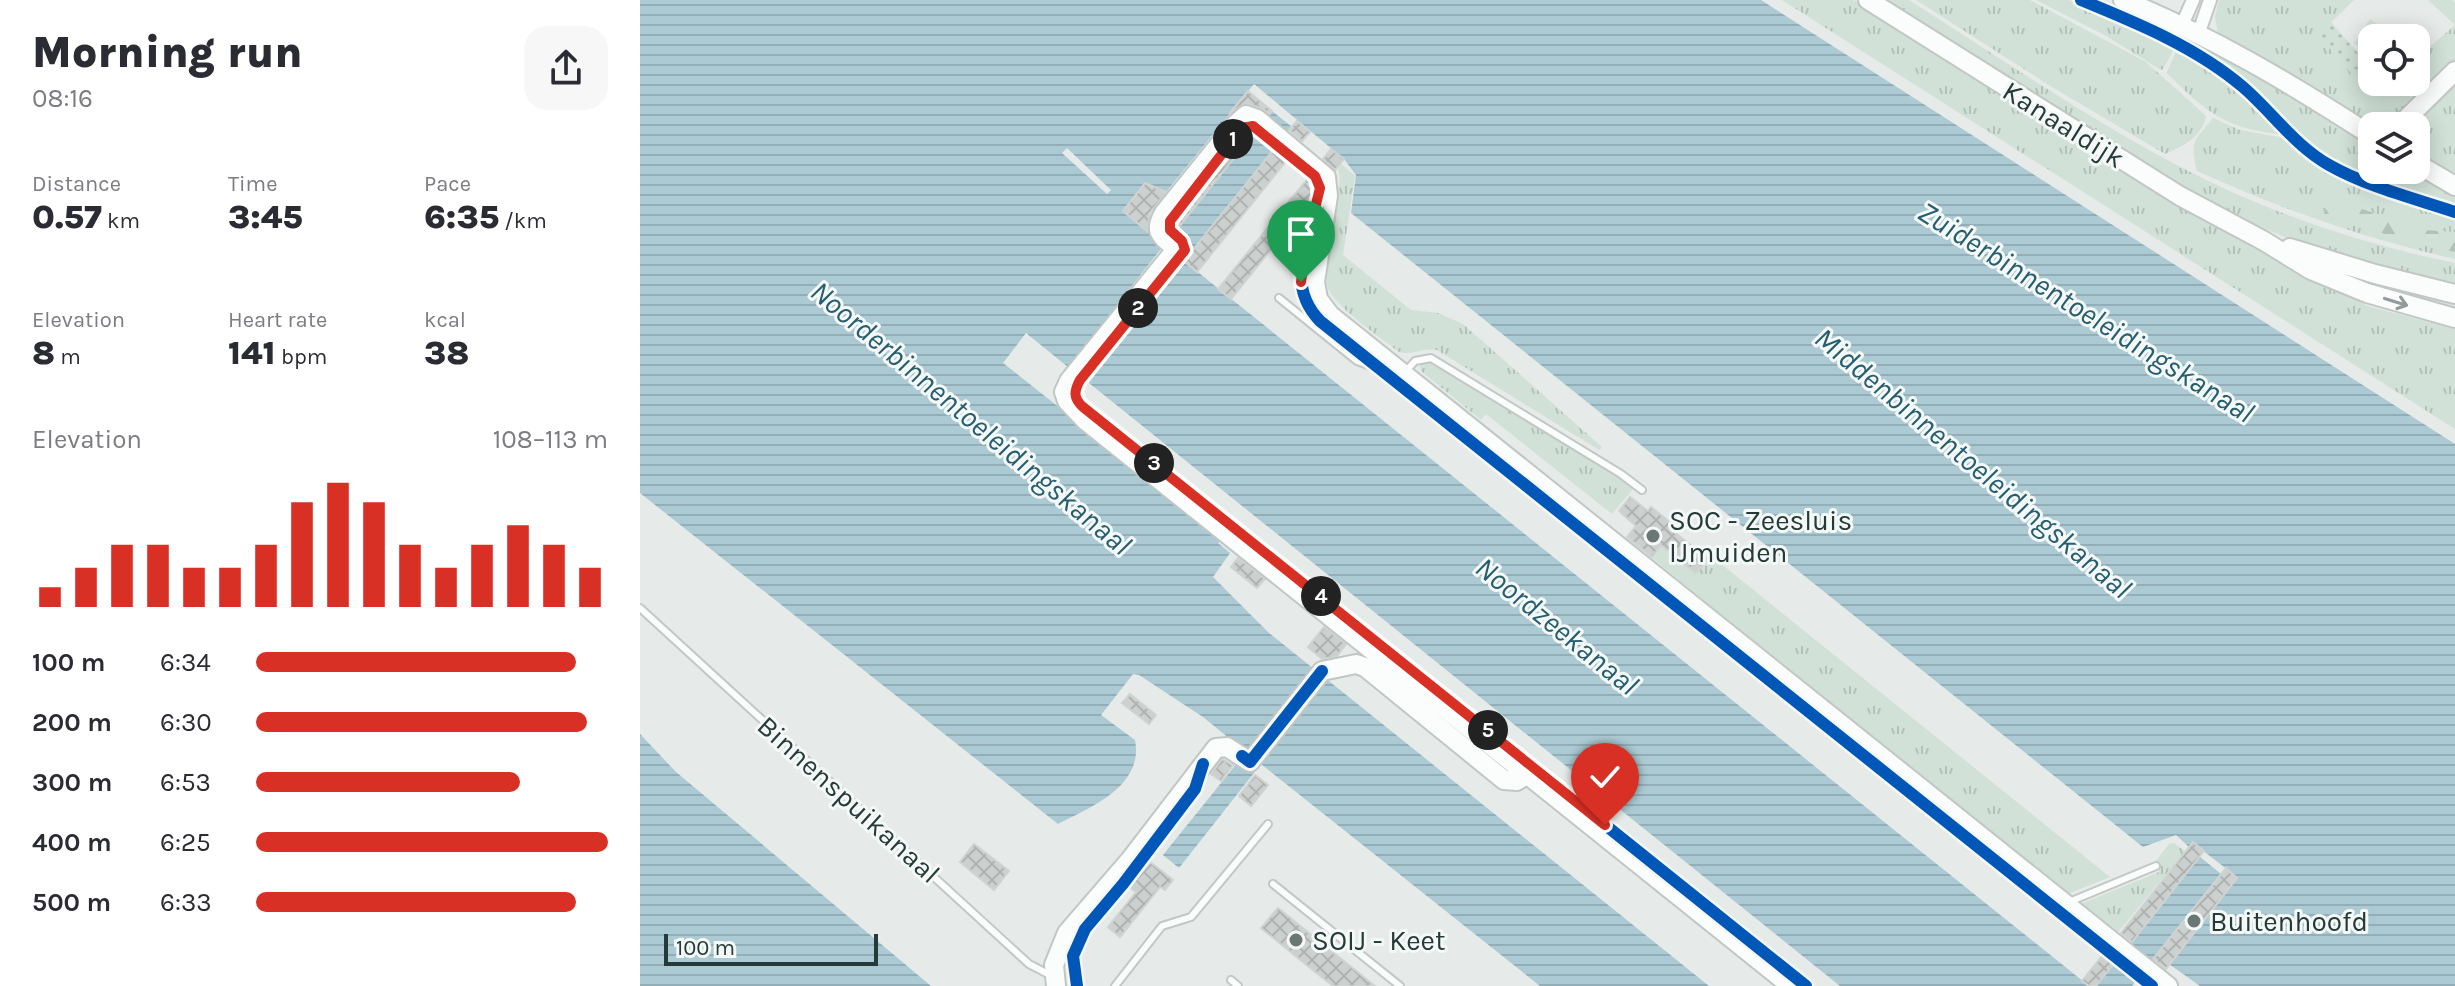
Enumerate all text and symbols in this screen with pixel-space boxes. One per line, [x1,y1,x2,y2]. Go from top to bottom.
map controls [2358,24,2430,184]
button: locate [2358,24,2430,96]
button: share [524,26,608,110]
text: Morning run [32,27,303,78]
street label: Kanaaldijk [1997,74,2131,175]
text: 08:16 [32,83,93,114]
button: layers [2358,112,2430,184]
pin: 1 [1213,119,1253,159]
text: 1 [1229,126,1237,152]
text: Distance [32,171,121,197]
text: Time [228,171,277,197]
text: Pace [424,171,471,197]
water label: Zuiderbinnentoeleidingskanaal [1911,193,2261,431]
text: 0.57 [32,197,102,237]
text: 3:45 [228,197,303,237]
text: 6:35 [424,197,499,237]
pin [1267,200,1335,282]
text: km [102,208,140,234]
text: /km [499,208,547,234]
icon: arrive [1279,212,1323,256]
water label: Noorderbinnentoeleidingskanaal [803,273,1139,563]
pin: 2 [1118,288,1158,328]
text: 2 [1131,295,1145,321]
one-way arrow [2382,295,2408,310]
text: Elevation [32,307,125,333]
text: Heart rate [228,307,327,333]
text: kcal [424,307,466,333]
water label: Middenbinnentoeleidingskanaal [1807,320,2139,606]
text: 8 [32,333,55,373]
text: 141 [228,333,276,373]
text: 38 [424,333,469,373]
text: m [55,344,81,370]
text: bpm [276,344,327,370]
text: Elevation [32,424,142,455]
text: 108–113 m [493,424,608,455]
pin: 3 [1134,443,1174,483]
text: 3 [1147,450,1161,476]
place label: SOC - Zeesluis IJmuiden [1669,504,1852,569]
marker: SOC - Zeesluis IJmuiden [1644,527,1662,545]
water label: Noordzeekanaal [1468,549,1646,703]
pin: 4 [1301,576,1341,616]
text: 4 [1314,583,1328,609]
text: 100 m [32,647,105,678]
text: 6:34 [160,647,211,678]
text: 200 m [32,707,112,738]
text: 6:30 [160,707,212,738]
street label: Binnenspuikanaal [751,709,947,890]
pin: 5 [1468,710,1508,750]
text: 5 [1482,717,1494,743]
pin [1571,743,1639,825]
icon: check [1583,755,1627,799]
text: 300 m [32,767,112,798]
text: 6:53 [160,767,211,798]
text: 400 m [32,827,112,858]
text: 6:25 [160,827,211,858]
text: 500 m [32,887,111,918]
text: 6:33 [160,887,212,918]
place label: Buitenhoofd [2210,905,2368,938]
marker: Buitenhoofd [2185,912,2203,930]
place label: SOIJ - Keet [1312,924,1445,957]
scale bar [664,930,878,966]
marker: SOIJ - Keet [1287,931,1305,949]
text: 100 m [676,935,735,961]

